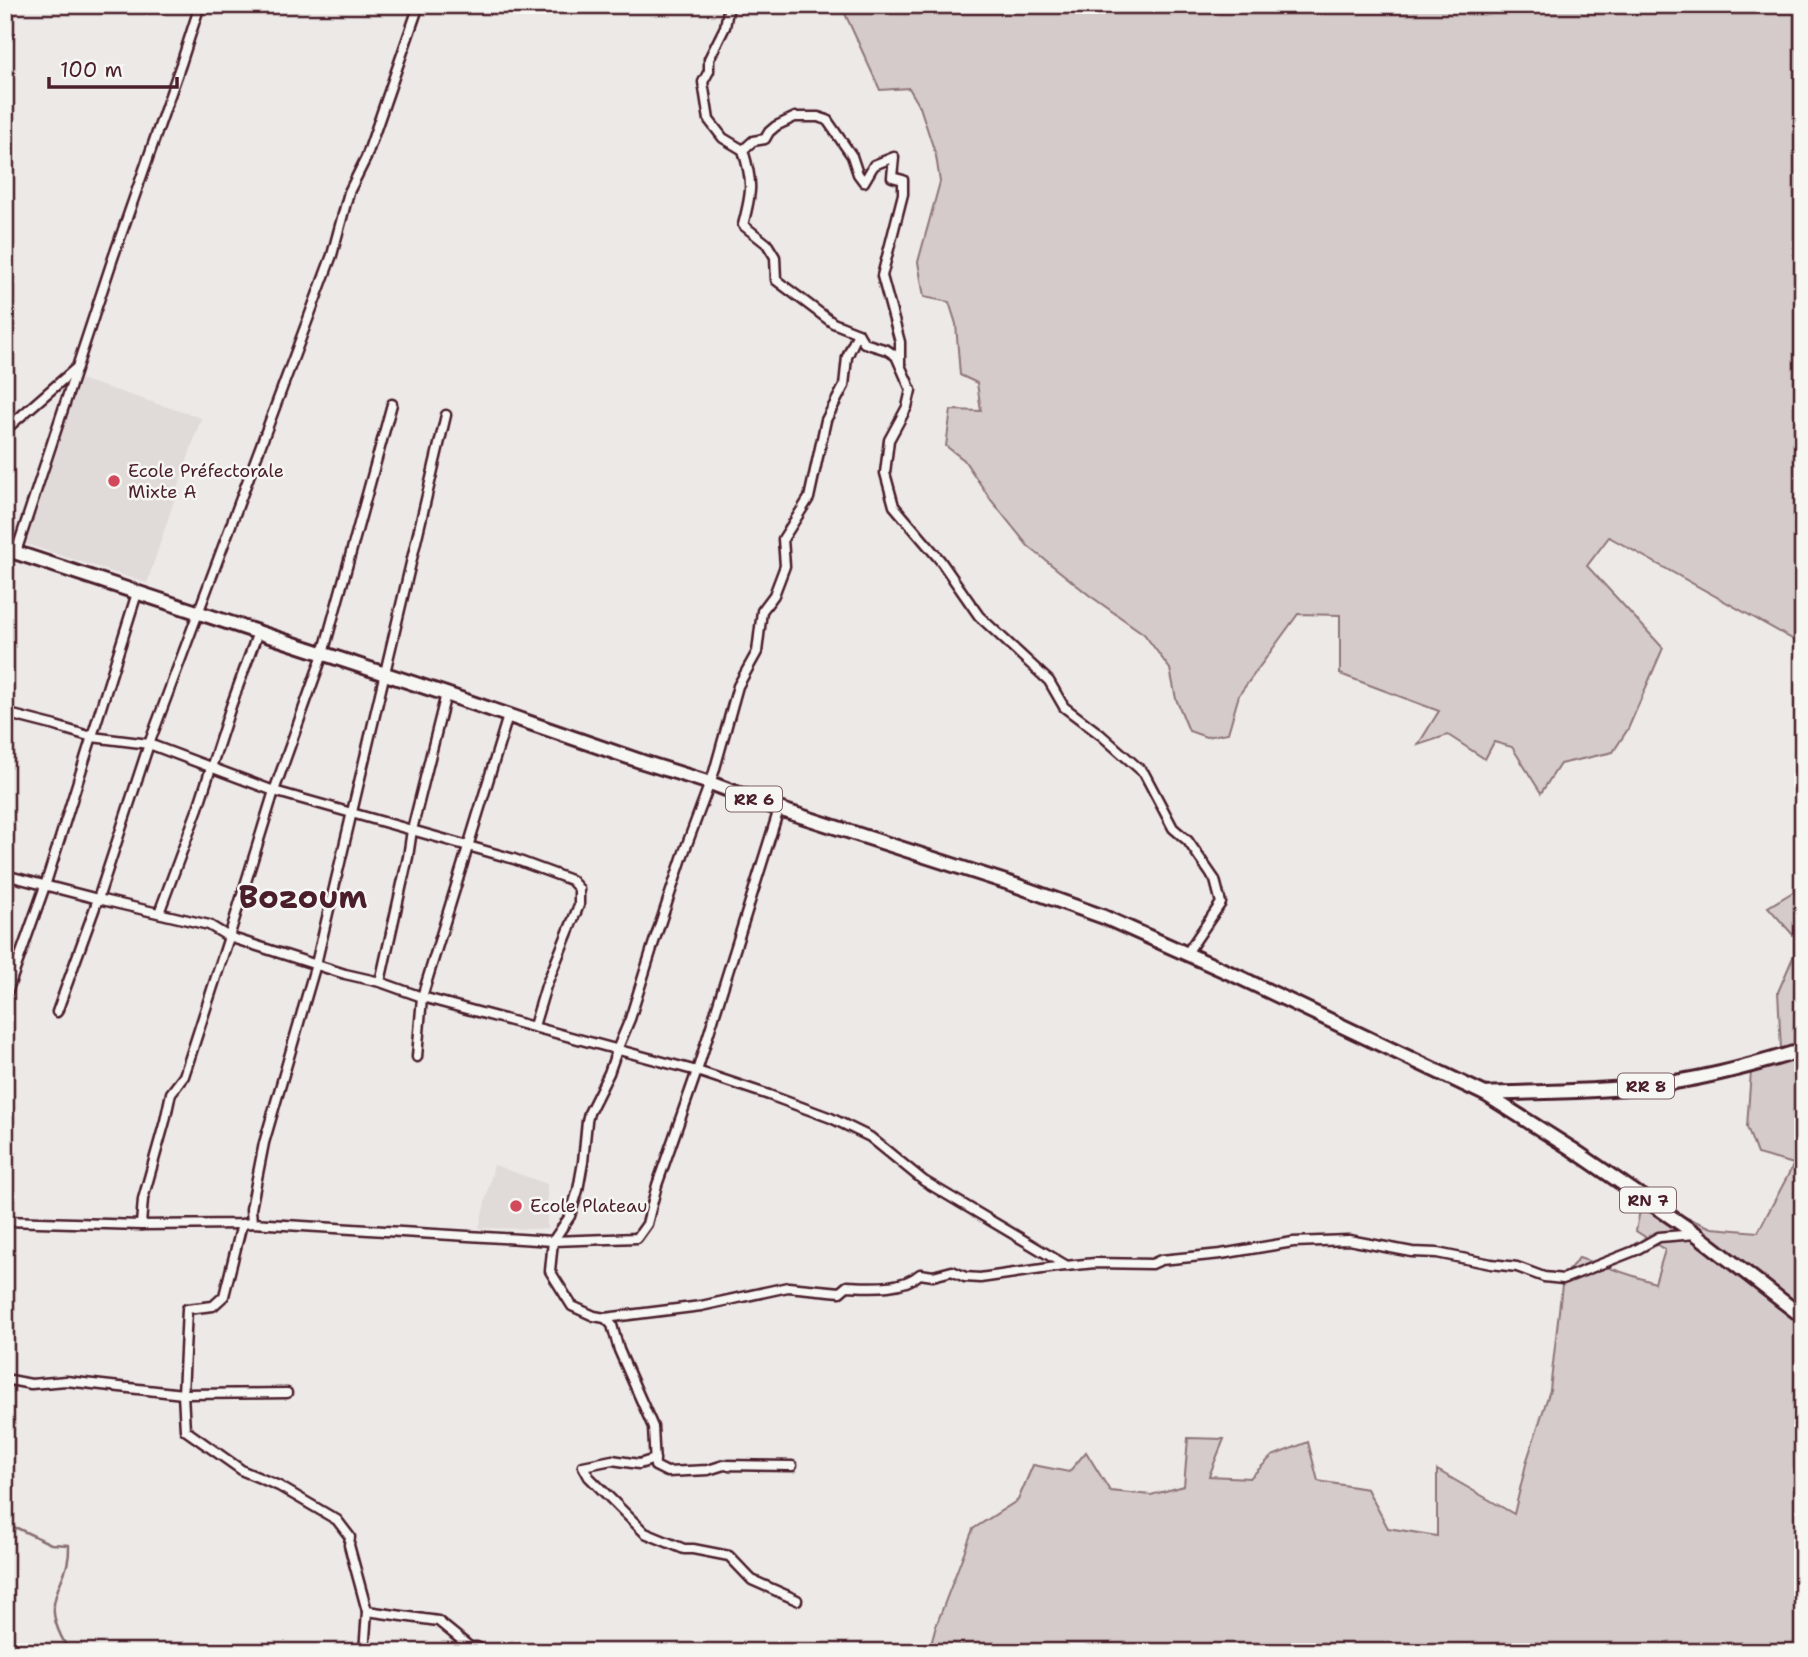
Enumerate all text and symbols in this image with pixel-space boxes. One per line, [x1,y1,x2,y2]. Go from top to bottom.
scale bar [49,46,177,90]
text: 100 m [60,56,123,84]
place label: Ecole Préfectorale Mixte A [128,459,284,504]
marker: Ecole Préfectorale Mixte A [106,473,122,489]
road number: RR 6 [726,786,782,812]
district label: Bozoum [239,875,367,918]
road number: RR 8 [1618,1074,1674,1098]
road number: RN 7 [1620,1188,1676,1212]
place label: Ecole Plateau [530,1194,647,1218]
marker: Ecole Plateau [508,1198,524,1214]

